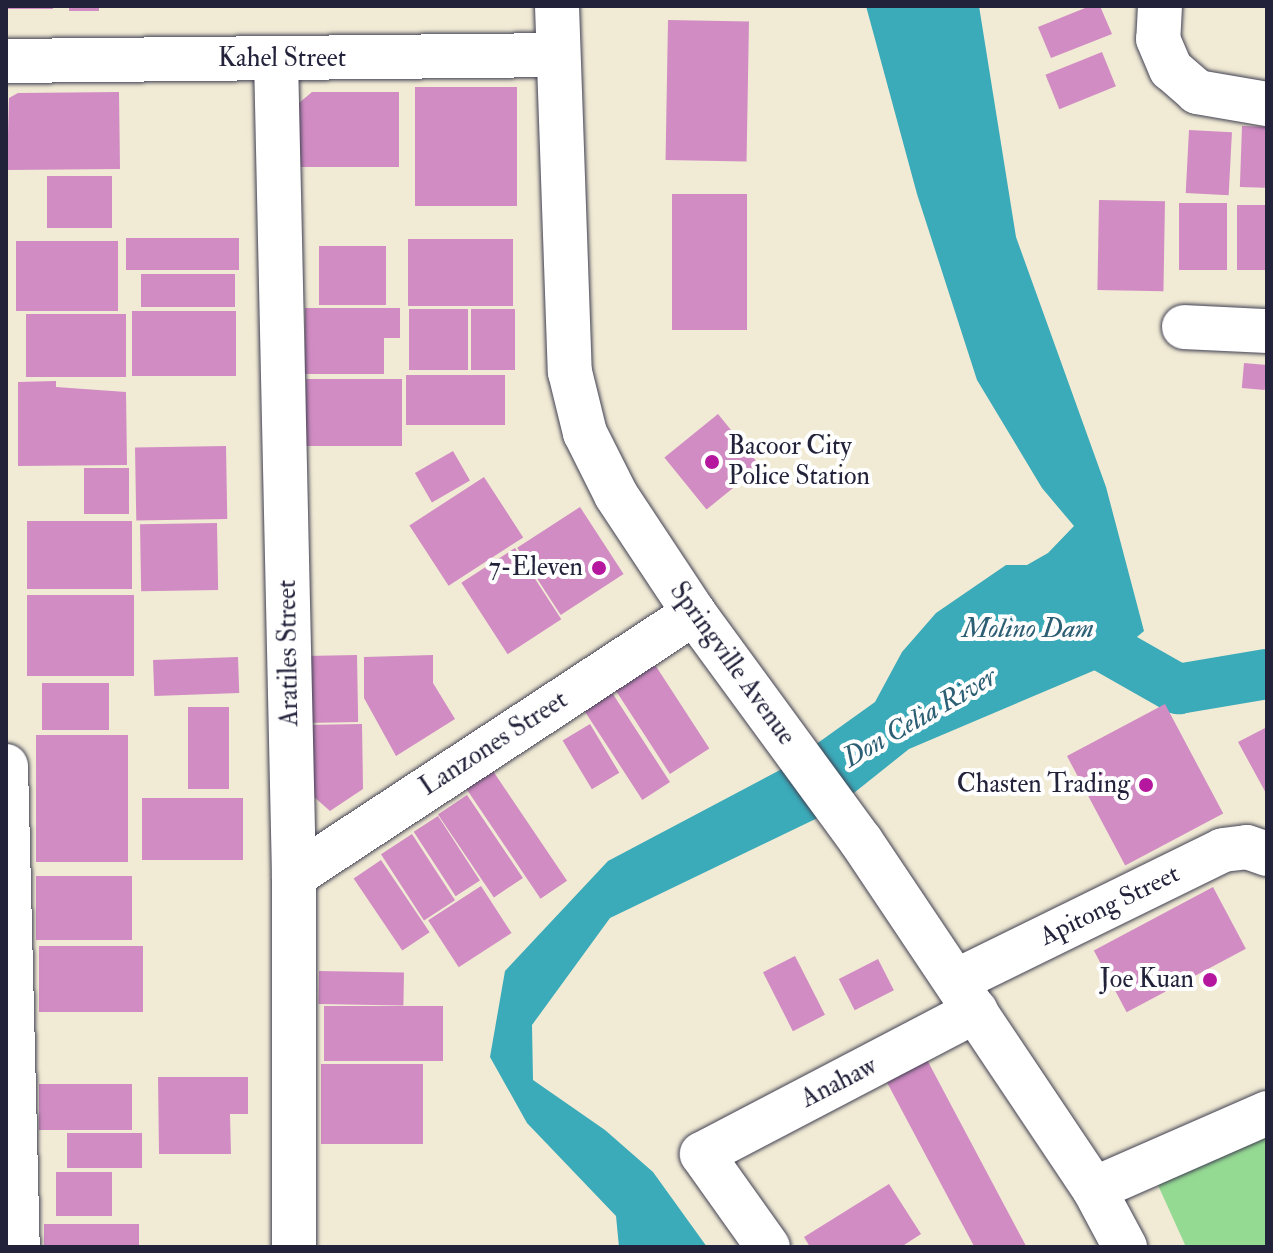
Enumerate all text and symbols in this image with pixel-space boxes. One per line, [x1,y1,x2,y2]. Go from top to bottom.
street label: Kahel Street [218,43,346,75]
place label: Bacoor City Police Station [728,431,870,492]
marker: Bacoor City Police Station [703,453,721,471]
place label: 7-Eleven [489,552,583,584]
marker: 7-Eleven [590,559,608,577]
street label: Springville Avenue [662,576,802,752]
street label: Aratiles Street [272,579,306,727]
water label: Molino Dam [962,612,1094,646]
water label: Don Celia River [837,660,1003,776]
street label: Lanzones Street [414,685,574,803]
place label: Chasten Trading [957,769,1130,801]
marker: Chasten Trading [1137,776,1155,794]
street label: Apitong Street [1035,859,1185,953]
place label: Joe Kuan [1100,964,1194,996]
marker: Joe Kuan [1201,971,1219,989]
street label: Anahaw [796,1051,882,1115]

